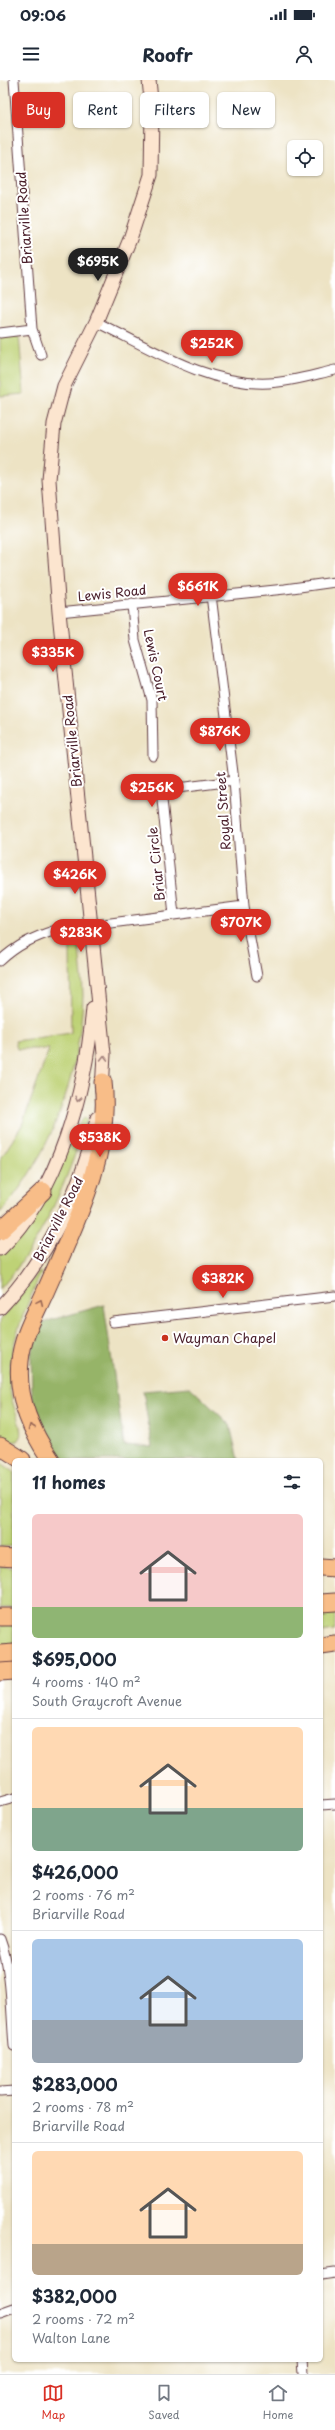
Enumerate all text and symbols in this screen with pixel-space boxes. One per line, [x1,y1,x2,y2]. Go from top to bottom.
text: 09:06 [20,3,66,26]
text: Roofr [142,41,193,68]
icon: menu [20,43,42,65]
icon: person [293,43,315,65]
chip: Buy [12,92,65,128]
chip: Rent [73,92,132,128]
chip: Filters [140,92,209,128]
chip: New [217,92,275,128]
map controls [287,140,323,176]
button: locate [287,140,323,176]
street label: Briarville Road [11,171,36,265]
pin: $695K [70,248,126,282]
text: $695K [77,251,119,270]
pin: $252K [184,330,240,364]
text: $252K [190,333,234,352]
pin: $661K [170,573,226,607]
text: $661K [177,576,219,595]
street label: Lewis Road [77,579,147,606]
street label: Lewis Court [140,627,173,703]
pin: $335K [25,639,81,673]
text: $335K [32,642,74,661]
street label: Briarville Road [57,694,86,788]
pin: $876K [192,718,248,752]
text: $876K [199,721,241,740]
street label: Royal Street [210,771,235,851]
pin: $256K [124,774,180,808]
text: $256K [130,777,174,796]
street label: Briar Circle [142,826,169,902]
pin: $426K [47,861,103,895]
text: $426K [53,864,97,883]
pin: $707K [213,909,269,943]
text: $707K [220,912,262,931]
pin: $283K [53,919,109,953]
text: $283K [59,922,103,941]
one-way arrow [100,1055,108,1061]
one-way arrow [74,1096,83,1103]
pin: $538K [72,1124,128,1158]
text: $538K [78,1127,122,1146]
street label: Briarville Road [28,1173,87,1265]
pin: $382K [195,1265,251,1299]
text: $382K [201,1268,245,1287]
one-way arrow [36,1299,44,1306]
place label: Wayman Chapel [173,1328,276,1347]
marker: Wayman Chapel [160,1333,170,1343]
one-way arrow [28,1424,36,1431]
text: 11 homes [32,1469,106,1495]
icon: filters [281,1471,303,1493]
icon: home [132,1540,204,1612]
text: $695,000 [32,1646,117,1672]
text: 4 rooms · 140 m² [32,1672,141,1691]
text: South Graycroft Avenue [32,1691,182,1710]
icon: home [132,1753,204,1825]
text: $426,000 [32,1859,118,1885]
text: 2 rooms · 76 m² [32,1885,135,1904]
text: Briarville Road [32,1904,125,1923]
icon: home [132,1965,204,2037]
text: $283,000 [32,2071,118,2097]
text: 2 rooms · 78 m² [32,2097,134,2116]
text: Briarville Road [32,2116,125,2135]
icon: home [132,2177,204,2249]
text: $382,000 [32,2283,117,2309]
text: 2 rooms · 72 m² [32,2309,135,2328]
text: Walton Lane [32,2328,110,2347]
tab: Map [42,2382,65,2423]
tab: Saved [148,2382,180,2423]
tab: Home [263,2382,293,2423]

